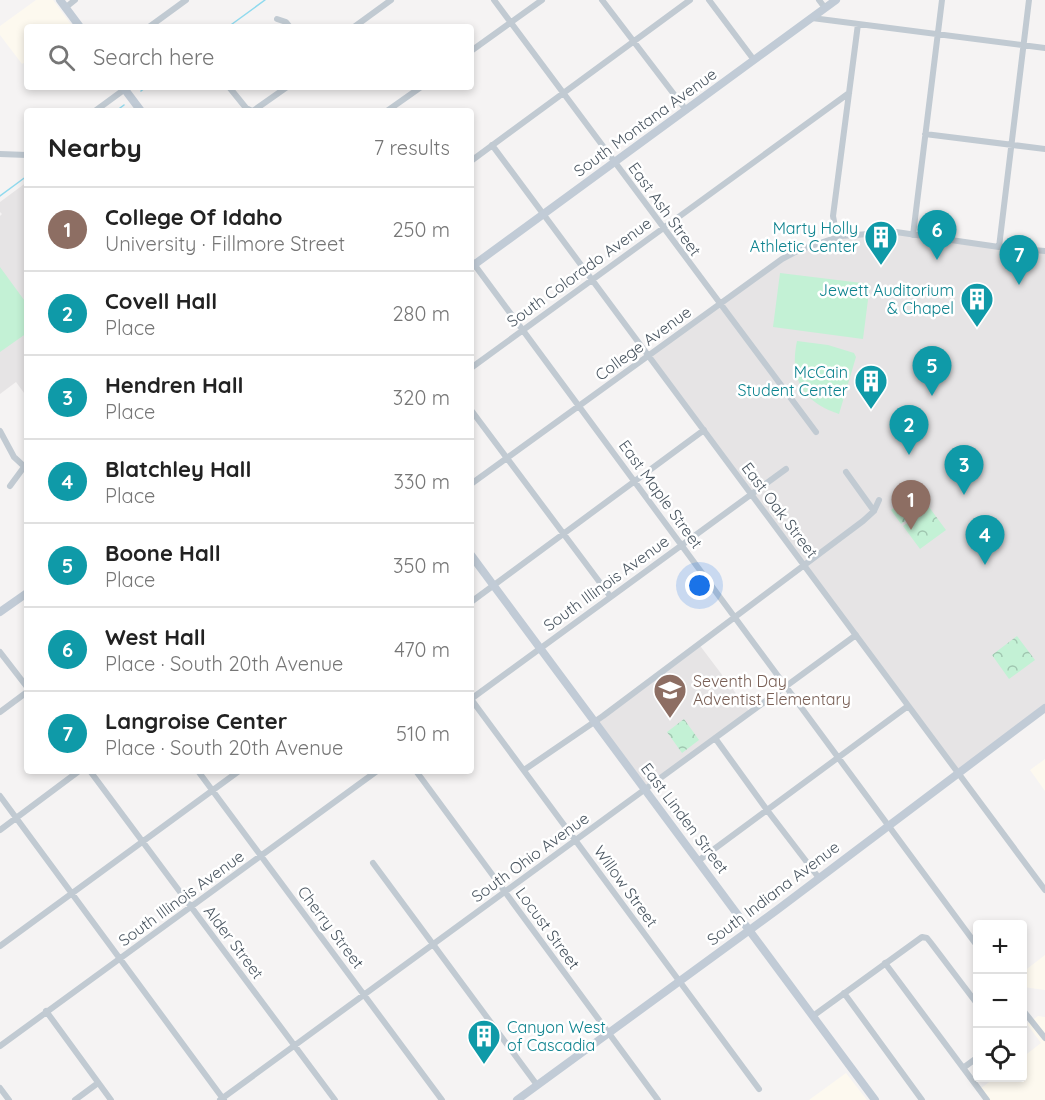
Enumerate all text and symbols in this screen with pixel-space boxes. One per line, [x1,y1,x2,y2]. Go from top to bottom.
search box [24,24,474,90]
icon: search [45,41,78,74]
text: Search here [93,43,214,71]
street label: South Montana Avenue [570,63,720,181]
text: Nearby [48,131,142,164]
text: 7 results [374,135,450,160]
street label: East Ash Street [624,158,706,260]
text: College Of Idaho [105,203,283,231]
pin: 6 [918,210,956,260]
street label: South Colorado Avenue [503,213,655,331]
text: 1 [64,217,71,242]
text: 250 m [392,217,450,242]
place label: Marty Holly Athletic Center [750,218,858,256]
building icon: Marty Holly Athletic Center [863,219,899,266]
text: University · Fillmore Street [105,231,345,256]
pin: 7 [1000,236,1038,285]
place label: Jewett Auditorium & Chapel [819,280,954,318]
building icon: Jewett Auditorium & Chapel [959,281,995,328]
text: Covell Hall [105,287,217,315]
text: 2 [62,301,73,326]
text: 280 m [393,301,450,326]
street label: College Avenue [591,301,695,385]
text: Place [105,315,155,340]
pin: 5 [912,346,952,396]
place label: McCain Student Center [737,362,848,400]
building icon: McCain Student Center [853,363,889,410]
text: Hendren Hall [105,371,244,399]
text: 3 [62,385,73,410]
text: 320 m [393,385,450,410]
text: Place [105,399,155,424]
pin: 2 [890,406,928,455]
street label: East Maple Street [615,436,707,552]
pin: 3 [944,446,984,495]
text: Blatchley Hall [105,455,252,483]
street label: East Oak Street [737,458,823,562]
text: 4 [62,469,73,494]
text: 330 m [393,469,450,494]
pin: 1 [892,480,930,530]
text: Place [105,483,155,508]
pin: 4 [966,516,1004,565]
street label: South Illinois Avenue [539,531,673,635]
text: Boone Hall [105,539,221,567]
text: 5 [62,553,73,578]
text: 350 m [393,553,450,578]
text: Place [105,567,155,592]
your location [685,571,714,600]
text: West Hall [105,623,206,651]
text: 6 [62,637,73,662]
text: 470 m [394,637,450,662]
text: Place · South 20th Avenue [105,651,343,676]
place label: Seventh Day Adventist Elementary [693,671,851,709]
school or university icon: Seventh Day Adventist Elementary [652,672,688,719]
text: Langroise Center [105,707,287,735]
text: 7 [62,721,73,746]
text: 510 m [396,721,450,746]
text: Place · South 20th Avenue [105,735,343,760]
street label: East Linden Street [637,759,733,877]
street label: South Ohio Avenue [467,808,593,906]
street label: South Indiana Avenue [703,837,843,949]
street label: Willow Street [590,841,662,931]
street label: South Illinois Avenue [114,846,248,950]
street label: Cherry Street [293,882,369,972]
street label: Locust Street [512,883,584,973]
street label: Alder Street [200,901,268,983]
map controls [973,920,1027,1082]
button: + [973,920,1027,974]
button: − [973,974,1027,1028]
place label: Canyon West of Cascadia [507,1017,606,1055]
building icon: Canyon West of Cascadia [466,1018,502,1065]
button: locate [973,1028,1027,1082]

